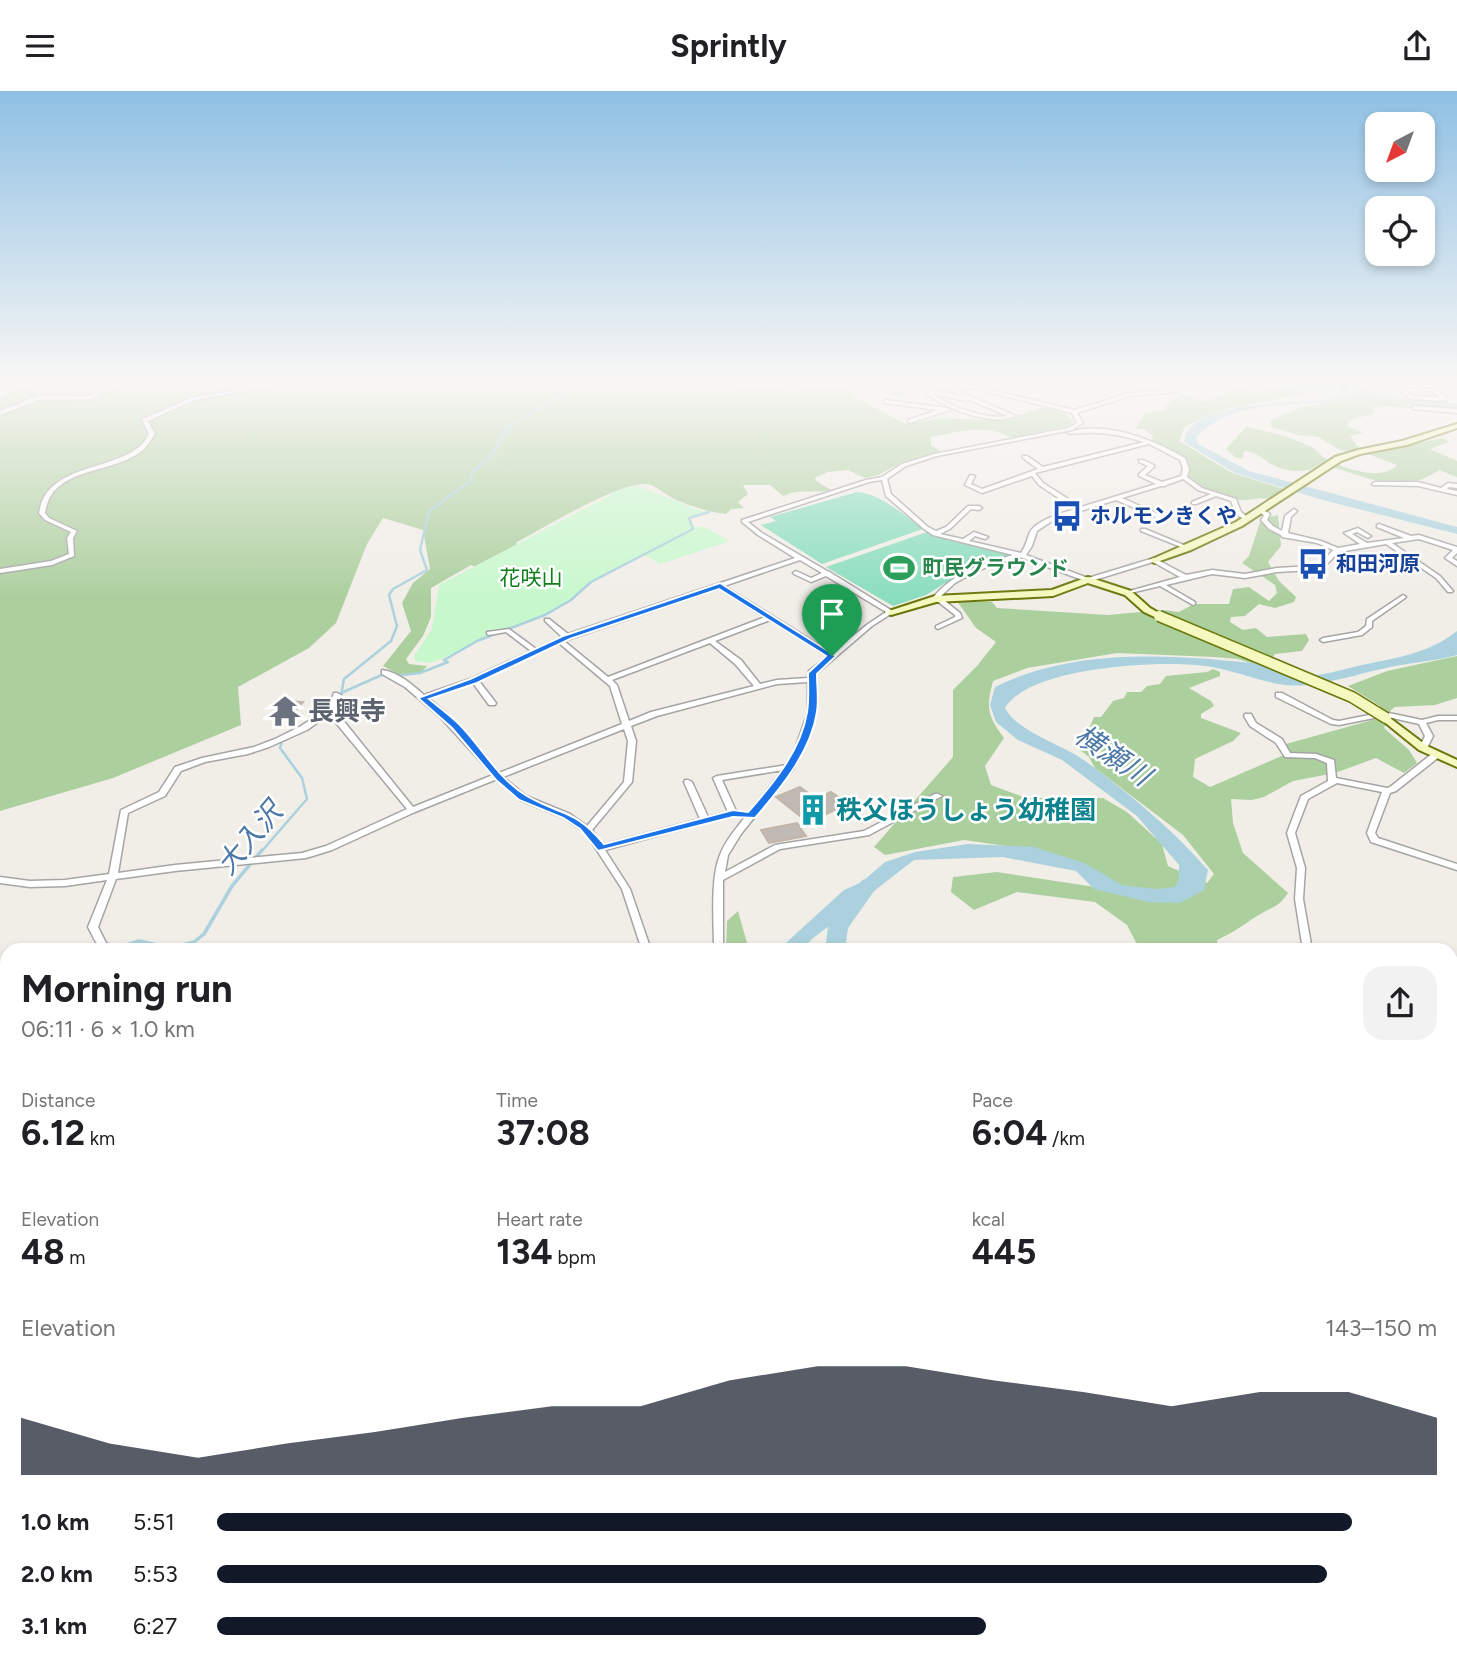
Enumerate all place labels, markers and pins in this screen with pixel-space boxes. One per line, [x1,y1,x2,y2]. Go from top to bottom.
bus stop icon: ホルモンきくや [1050,499,1084,533]
place label: ホルモンきくや [1090,503,1237,528]
bus stop icon: 和田河原 [1296,547,1330,581]
sports icon: 町民グラウンド [882,551,916,585]
place label: 和田河原 [1336,551,1420,576]
place label: 町民グラウンド [922,555,1069,580]
pin [802,584,862,656]
temple icon: 長興寺 [268,694,302,728]
place label: 長興寺 [308,695,386,727]
building icon: 秩父ほうしょう幼稚園 [796,793,830,827]
place label: 秩父ほうしょう幼稚園 [836,794,1096,826]

